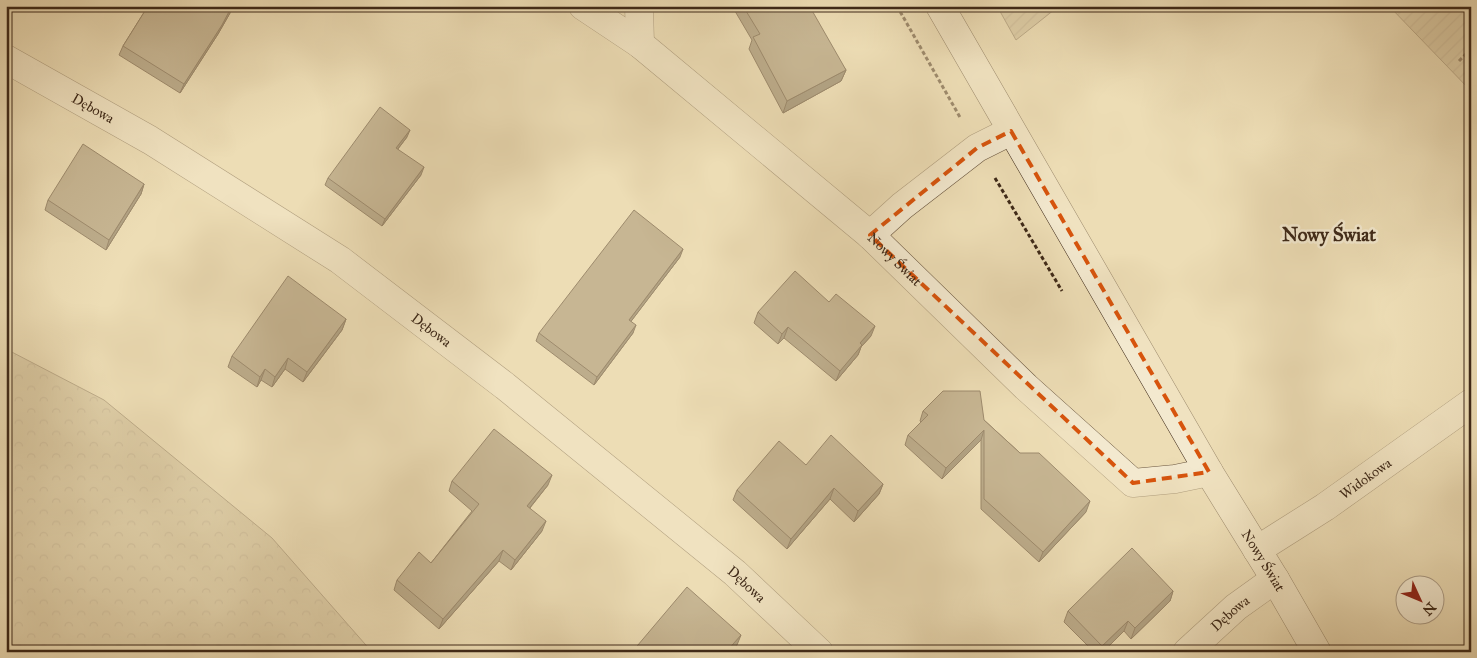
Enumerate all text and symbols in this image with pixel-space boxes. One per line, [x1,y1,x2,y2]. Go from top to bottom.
street label: Dębowa [69,89,117,127]
district label: Nowy Świat [1282,221,1376,247]
street label: Nowy Świat [864,229,926,289]
street label: Dębowa [408,309,455,351]
street label: Widokowa [1336,454,1395,503]
street label: Nowy Świat [1238,526,1289,594]
street label: Dębowa [724,562,769,606]
north arrow [1394,576,1444,626]
street label: Dębowa [1207,592,1253,635]
text: N [1419,599,1439,619]

